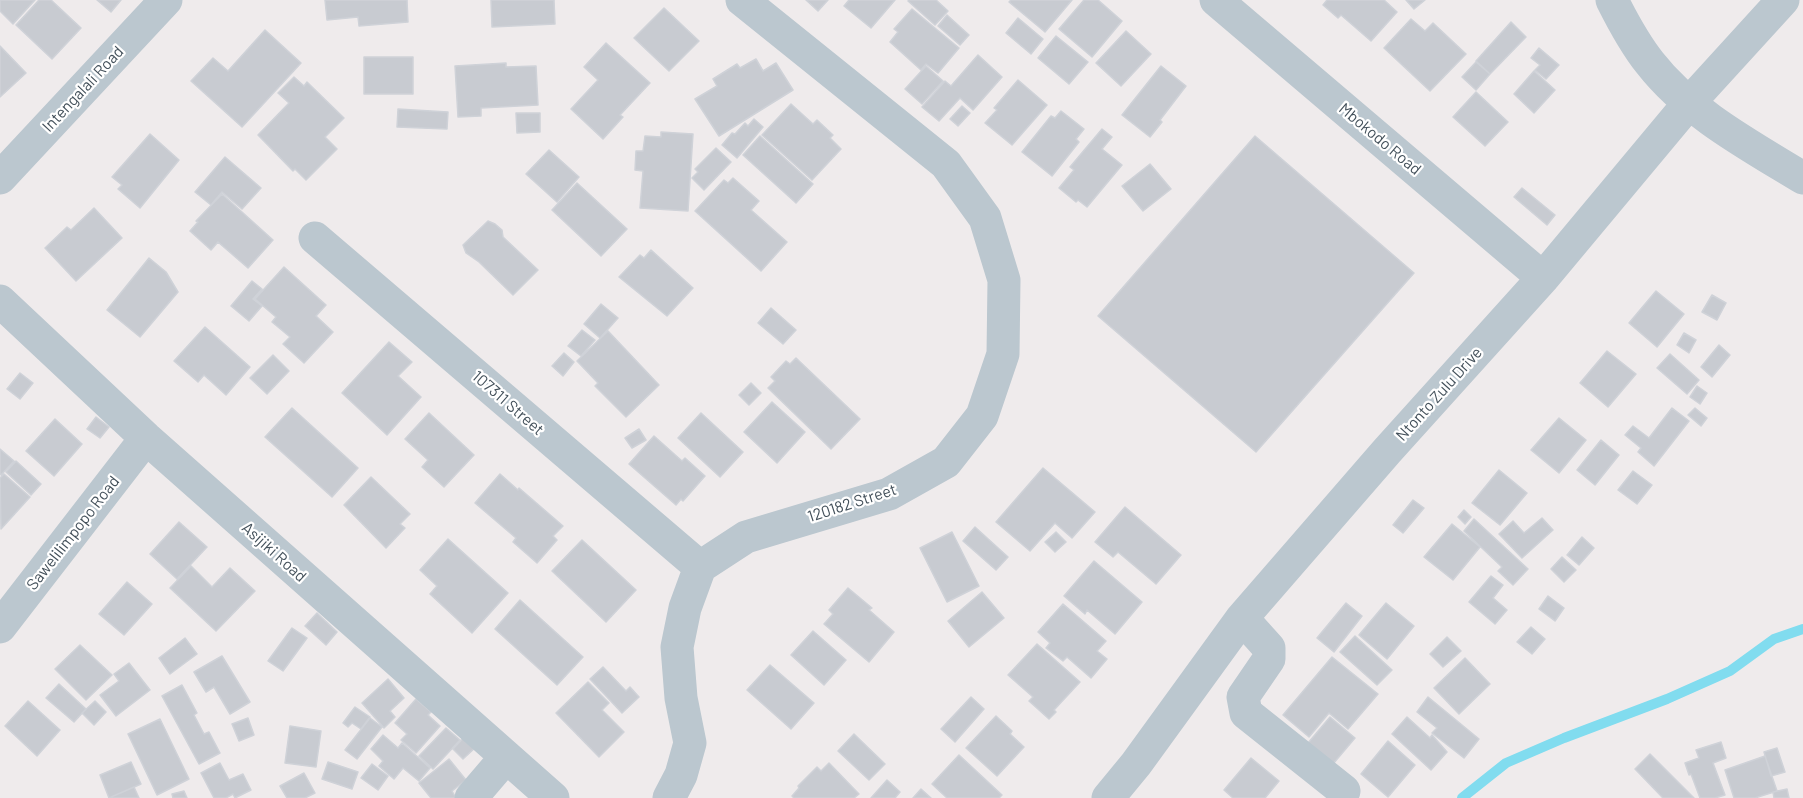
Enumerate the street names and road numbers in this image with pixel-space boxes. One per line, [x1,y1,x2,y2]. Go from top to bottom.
street label: Intengalali Road [38,42,128,136]
street label: Mbokodo Road [1335,99,1425,179]
street label: Ntonto Zulu Drive [1392,343,1486,445]
street label: 107311 Street [468,367,548,439]
street label: Sawelilimpopo Road [23,472,123,594]
street label: 120182 Street [805,480,899,526]
street label: Asijiki Road [238,518,310,586]

